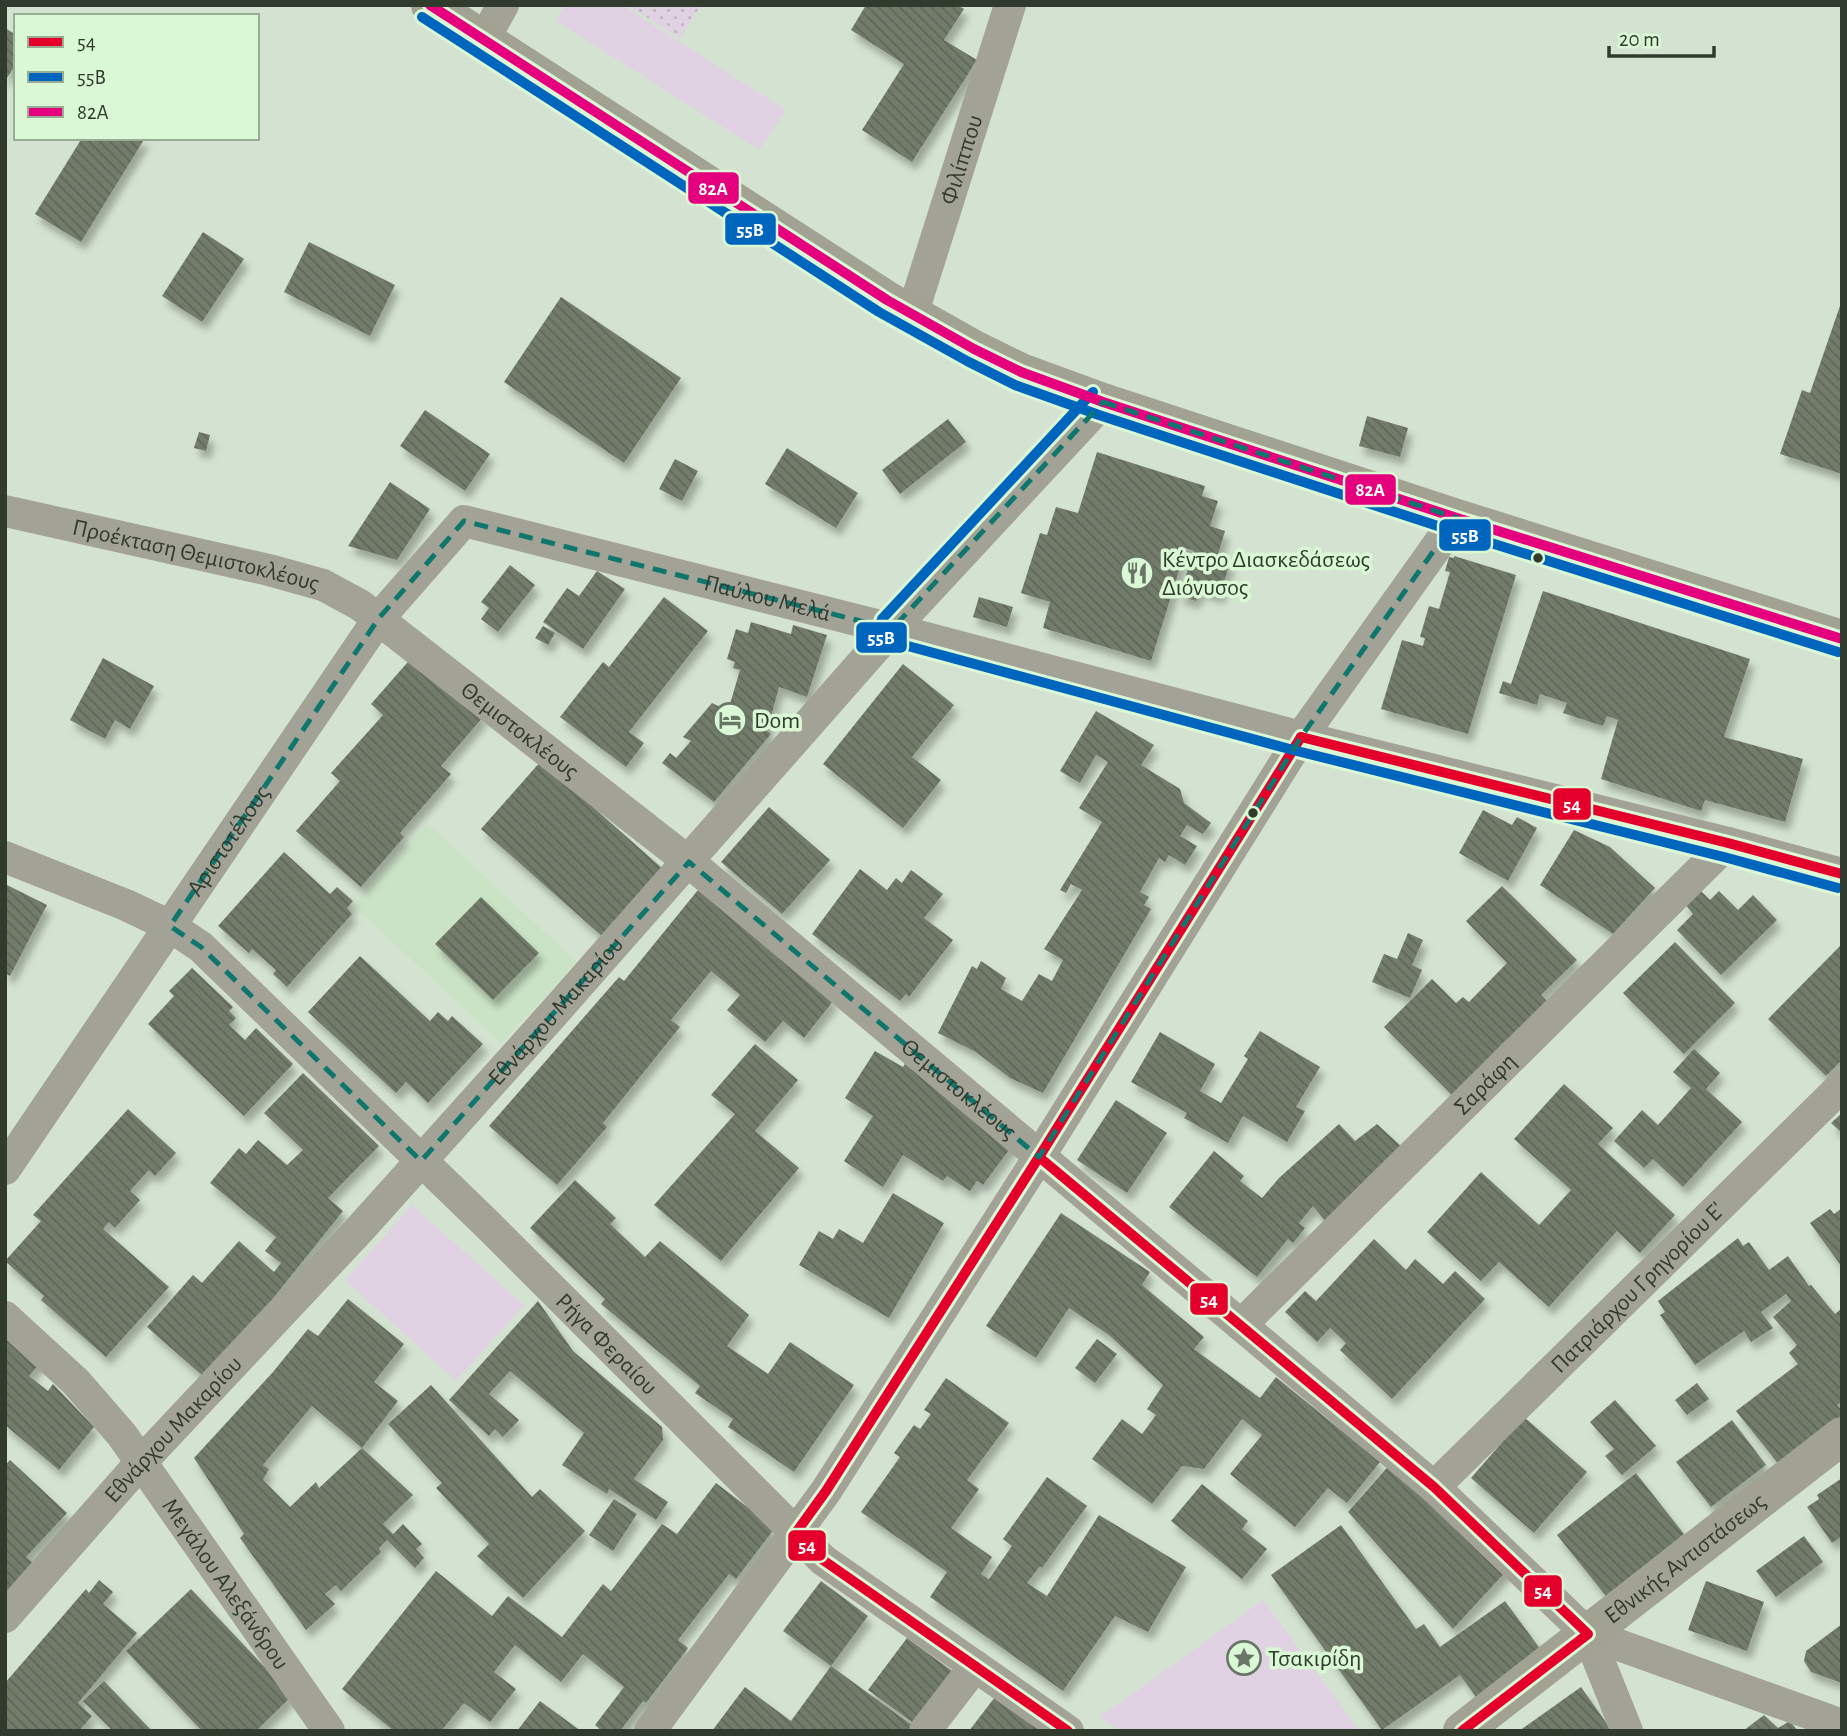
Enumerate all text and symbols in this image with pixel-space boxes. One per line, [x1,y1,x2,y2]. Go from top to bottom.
legend [14,14,259,140]
scale bar [1609,14,1714,58]
text: 20 m [1619,29,1660,50]
text: 54 [77,32,96,53]
text: 55Β [77,67,106,88]
text: 82Α [77,102,109,123]
street label: Φιλίππου [937,112,988,208]
line badge: 82Α [687,171,740,205]
text: 82Α [698,180,728,199]
line badge: 55Β [724,212,777,246]
text: 55Β [736,221,764,240]
line badge: 82Α [1344,473,1397,506]
text: 82Α [1355,481,1385,500]
street label: Προέκταση Θεμιστοκλέους [70,515,322,596]
line badge: 55Β [1438,518,1492,552]
text: 55Β [1451,527,1479,546]
place label: Κέντρο Διασκεδάσεως Διόνυσος [1162,548,1370,600]
unlabelled marker [1531,551,1545,565]
restaurant icon: Κέντρο Διασκεδάσεως Διόνυσος [1118,554,1156,592]
street label: Παύλου Μελά [701,571,833,626]
line badge: 55Β [855,621,908,654]
text: 55Β [867,629,895,648]
street label: Θεμιστοκλέους [456,678,583,784]
hotel icon: Dom [711,701,749,739]
place label: Dom [754,709,800,733]
street label: Αριστοτέλους [183,782,275,901]
line badge: 54 [1552,787,1592,821]
text: 54 [1563,796,1581,815]
unlabelled marker [1246,806,1260,820]
street label: Εθνάρχου Μακαρίου [484,932,628,1090]
street label: Θεμιστοκλέους [896,1035,1021,1145]
street label: Σαράφη [1450,1049,1521,1120]
street label: Πατριάρχου Γρηγορίου Ε' [1547,1198,1729,1378]
line badge: 54 [1189,1282,1229,1316]
street label: Ρήγα Φεραίου [551,1289,662,1400]
text: 54 [1200,1291,1218,1310]
street label: Εθνάρχου Μακαρίου [100,1352,247,1508]
street label: Εθνικής Αντιστάσεως [1600,1489,1770,1629]
street label: Μεγάλου Αλεξάνδρου [157,1494,293,1674]
line badge: 54 [787,1529,827,1562]
text: 54 [798,1537,816,1556]
line badge: 54 [1523,1574,1563,1608]
text: 54 [1534,1582,1552,1601]
place icon: Τσακιρίδη [1225,1639,1263,1677]
place label: Τσακιρίδη [1268,1647,1361,1671]

